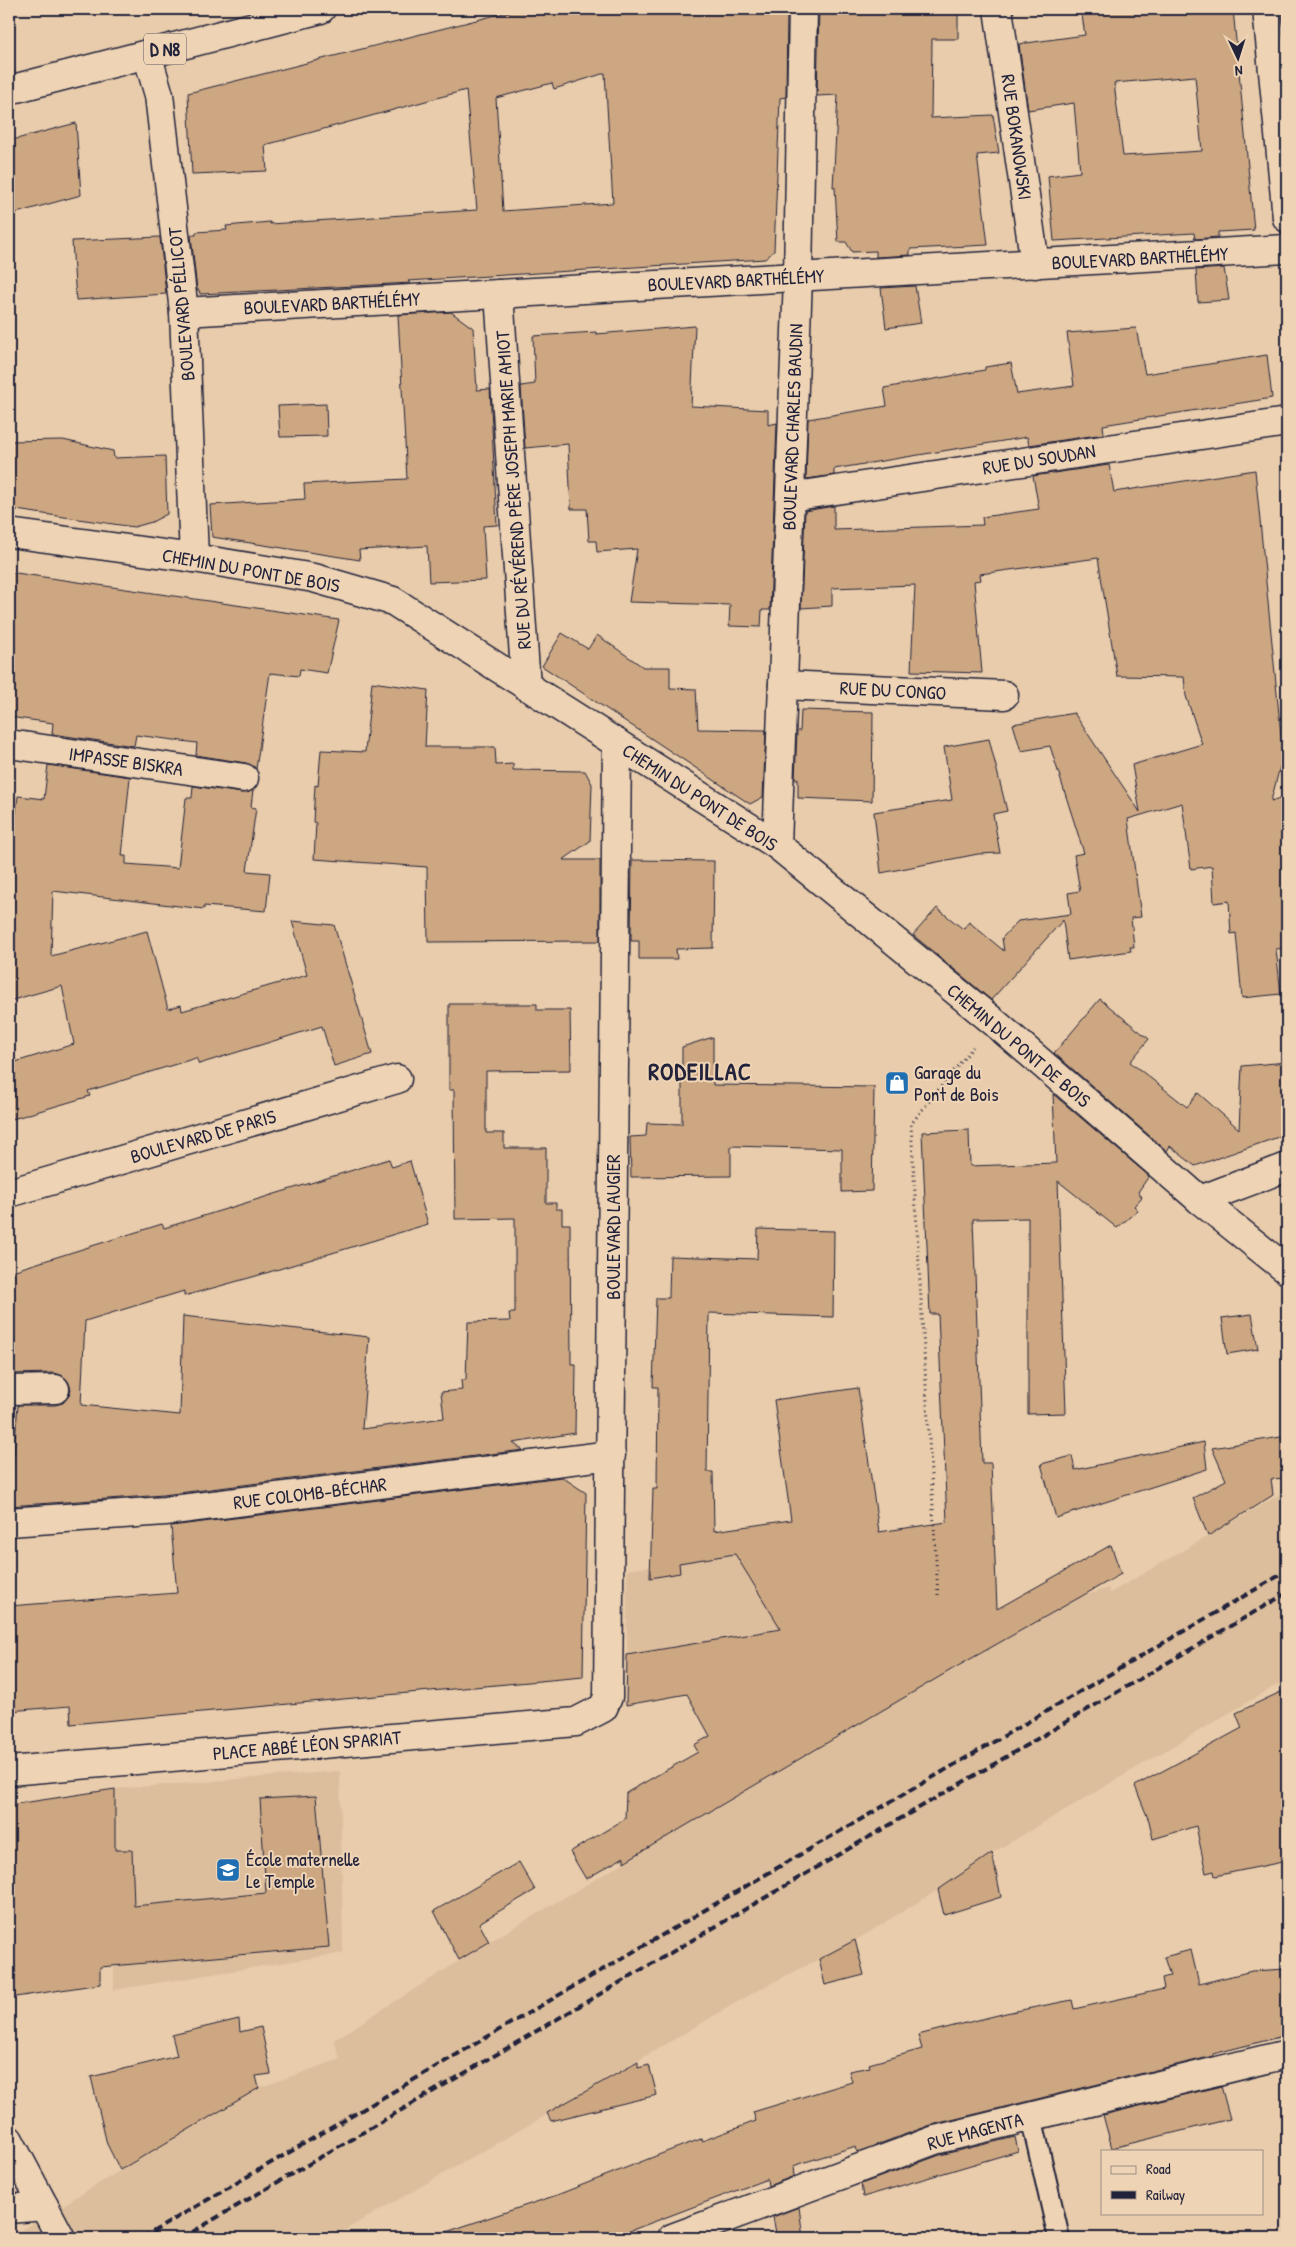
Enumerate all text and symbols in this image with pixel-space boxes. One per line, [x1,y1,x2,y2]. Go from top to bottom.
north arrow [1214,32,1264,82]
road number: D N8 [144,34,186,64]
text: N [1234,62,1243,81]
street label: RUE BOKANOWSKI [995,72,1039,202]
street label: BOULEVARD PÉLLICOT [161,225,201,382]
street label: BOULEVARD BARTHÉLÉMY [1051,240,1230,276]
street label: BOULEVARD BARTHÉLÉMY [647,262,826,298]
street label: BOULEVARD BARTHÉLÉMY [243,285,422,321]
street label: BOULEVARD CHARLES BAUDIN [775,323,809,531]
street label: RUE DU RÉVÉREND PÈRE JOSEPH MARIE AMIOT [489,329,537,650]
street label: RUE DU SOUDAN [981,437,1097,481]
street label: CHEMIN DU PONT DE BOIS [160,542,342,598]
street label: RUE DU CONGO [839,674,947,706]
street label: CHEMIN DU PONT DE BOIS [617,737,783,857]
street label: IMPASSE BISKRA [67,740,185,782]
street label: CHEMIN DU PONT DE BOIS [942,977,1097,1113]
district label: RODEILLAC [648,1055,752,1087]
place label: Garage du Pont de Bois [914,1059,999,1107]
shop icon: Garage du Pont de Bois [884,1070,910,1096]
street label: BOULEVARD DE PARIS [127,1103,279,1169]
street label: BOULEVARD LAUGIER [600,1154,626,1300]
street label: RUE COLOMB-BÉCHAR [232,1471,389,1515]
street label: PLACE ABBÉ LÉON SPARIAT [212,1724,403,1766]
place label: École maternelle Le Temple [246,1846,361,1894]
school or university icon: École maternelle Le Temple [215,1857,241,1883]
street label: RUE MAGENTA [924,2106,1026,2156]
legend [1101,2150,1264,2214]
text: Road [1146,2158,1171,2179]
text: Railway [1146,2184,1185,2205]

